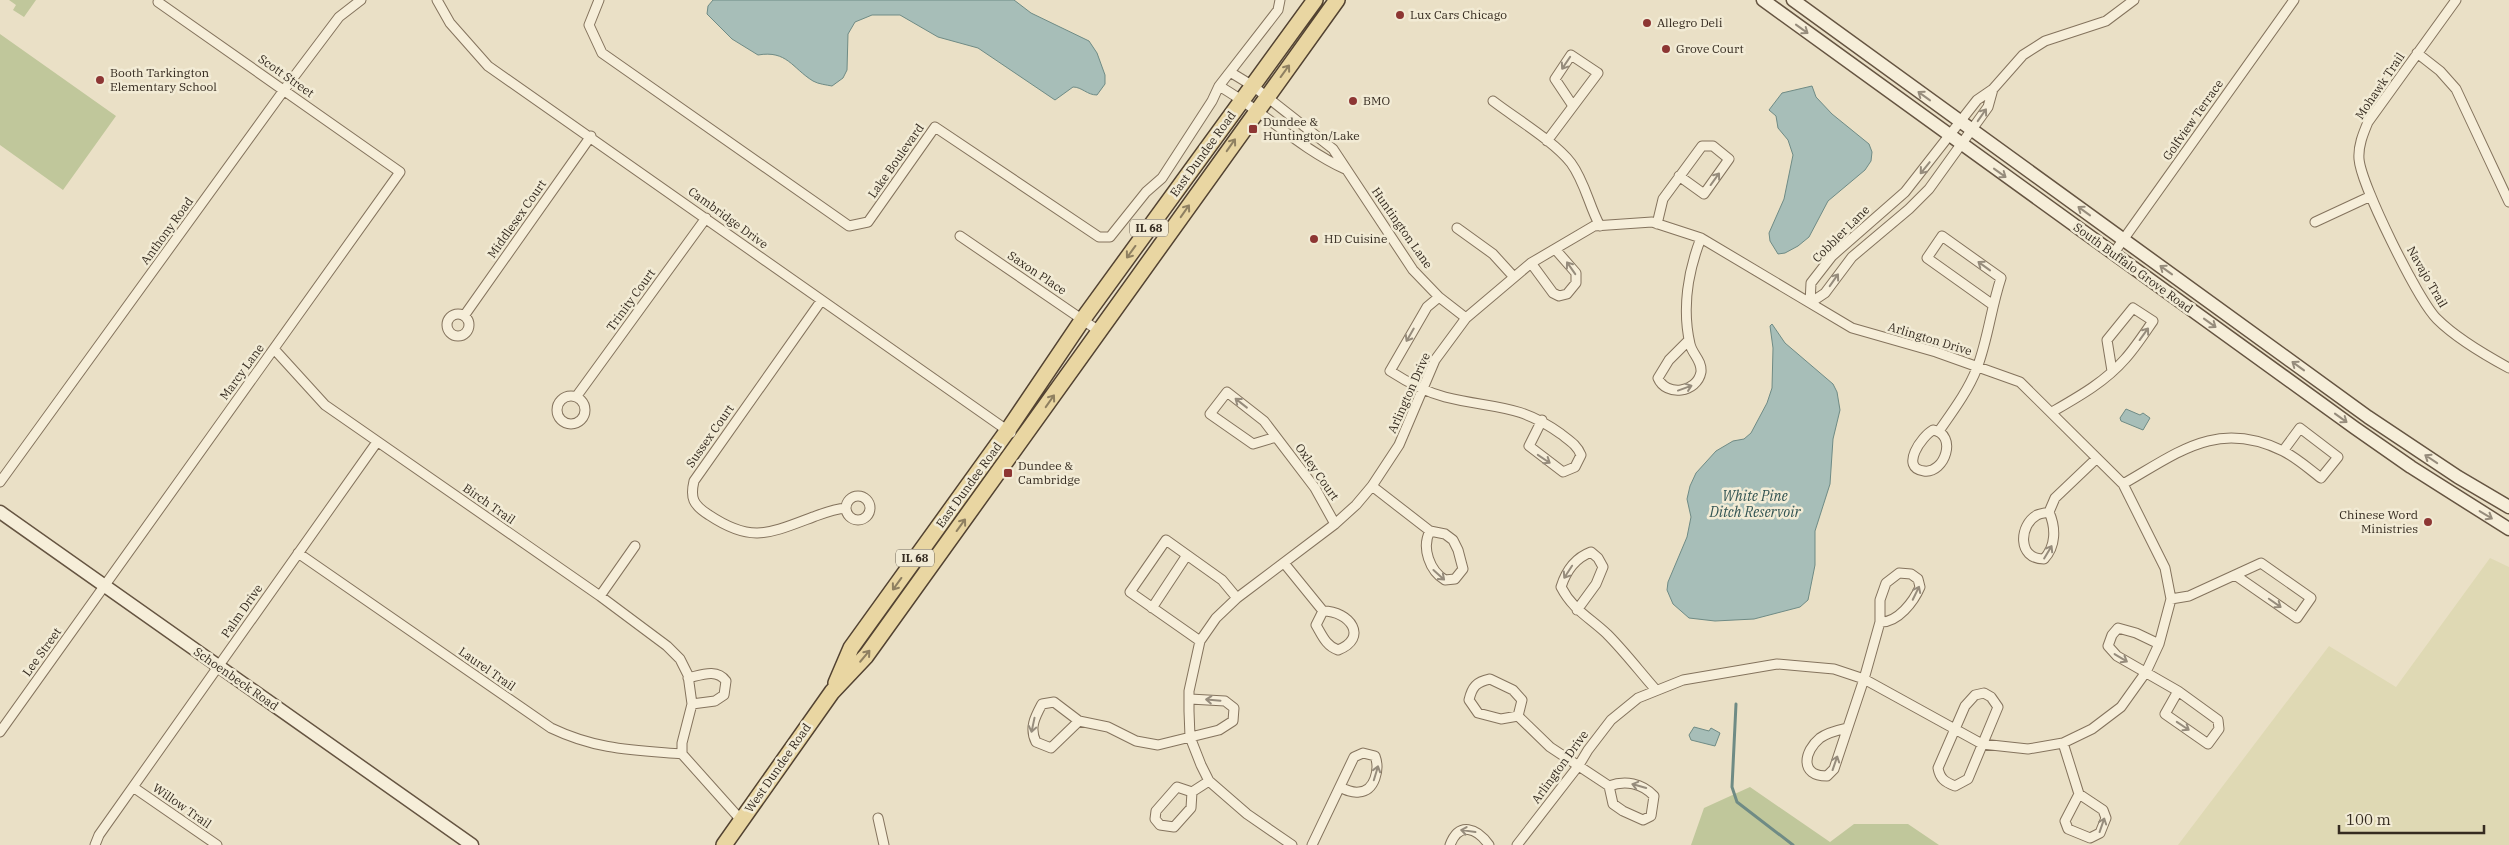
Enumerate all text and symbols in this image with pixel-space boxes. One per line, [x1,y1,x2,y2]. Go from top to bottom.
place label: Lux Cars Chicago [1410,7,1507,22]
marker: Lux Cars Chicago [1394,9,1406,21]
place label: Allegro Deli [1657,15,1723,30]
marker: Allegro Deli [1641,17,1653,29]
one-way arrow [1795,24,1809,34]
place label: Grove Court [1676,41,1744,56]
marker: Grove Court [1660,43,1672,55]
street label: Mohawk Trail [2352,49,2408,122]
street label: Scott Street [255,51,317,100]
one-way arrow [1561,56,1571,70]
one-way arrow [1280,64,1290,78]
place label: Booth Tarkington Elementary School [110,65,217,94]
marker: Booth Tarkington Elementary School [94,74,106,86]
street label: Golfview Terrace [2159,76,2226,163]
one-way arrow [1917,91,1931,101]
place label: BMO [1363,93,1390,108]
marker: BMO [1347,95,1359,107]
street label: East Dundee Road [1167,108,1239,199]
one-way arrow [1977,108,1987,122]
place label: Dundee & Huntington/Lake [1263,114,1360,143]
street label: Lake Boulevard [864,121,927,201]
marker: Dundee & Huntington/Lake [1247,123,1259,135]
one-way arrow [1226,139,1236,153]
one-way arrow [1919,162,1930,175]
one-way arrow [1993,168,2007,178]
one-way arrow [1709,173,1720,186]
street label: Middlesex Court [484,177,549,261]
street label: Cambridge Drive [685,184,771,252]
street label: Huntington Lane [1369,184,1436,271]
street label: Anthony Road [137,194,196,267]
street label: Cobbler Lane [1809,202,1872,265]
one-way arrow [1179,205,1190,218]
one-way arrow [2077,206,2091,216]
street label: South Buffalo Grove Road [2071,219,2196,316]
road number: IL 68 [1130,220,1168,237]
place label: HD Cuisine [1324,231,1387,246]
marker: HD Cuisine [1308,233,1320,245]
street label: Navajo Trail [2404,243,2451,311]
one-way arrow [1126,245,1137,259]
street label: Saxon Place [1005,247,1069,298]
one-way arrow [1566,261,1576,275]
one-way arrow [1977,261,1991,271]
one-way arrow [2160,265,2174,276]
street label: Trinity Court [603,266,658,334]
one-way arrow [1829,273,1839,287]
one-way arrow [2202,318,2216,328]
street label: Arlington Drive [1886,319,1974,358]
one-way arrow [1405,328,1415,342]
one-way arrow [2138,328,2149,341]
street label: Marcy Lane [216,341,267,403]
street label: Arlington Drive [1384,350,1433,436]
one-way arrow [2292,360,2305,371]
one-way arrow [1677,382,1693,392]
one-way arrow [1045,394,1055,408]
one-way arrow [1234,398,1248,408]
street label: Sussex Court [682,401,737,470]
one-way arrow [2334,413,2347,424]
street label: East Dundee Road [933,439,1005,530]
street label: Oxley Court [1292,440,1342,503]
one-way arrow [1537,453,1551,464]
one-way arrow [2424,454,2438,464]
place label: Dundee & Cambridge [1018,458,1080,487]
marker: Dundee & Cambridge [1002,467,1014,479]
street label: Birch Trail [460,480,519,527]
water label: White Pine Ditch Reservoir [1708,487,1801,521]
place label: Chinese Word Ministries [2339,507,2418,536]
one-way arrow [2478,511,2492,521]
marker: Chinese Word Ministries [2422,516,2434,528]
one-way arrow [956,518,966,532]
one-way arrow [2043,545,2054,559]
road number: IL 68 [896,550,934,566]
one-way arrow [1563,565,1573,579]
one-way arrow [1433,569,1446,581]
one-way arrow [892,576,902,590]
street label: Palm Drive [218,581,266,640]
one-way arrow [1911,586,1921,601]
one-way arrow [2267,598,2281,608]
street label: Lee Street [19,624,64,679]
street label: Laurel Trail [456,643,519,694]
street label: Schoenbeck Road [191,644,282,713]
one-way arrow [860,650,871,663]
one-way arrow [2113,653,2127,663]
one-way arrow [1206,695,1222,704]
one-way arrow [1028,716,1037,732]
street label: West Dundee Road [741,720,814,815]
one-way arrow [2176,721,2190,731]
street label: Arlington Drive [1528,727,1591,806]
one-way arrow [1831,755,1840,771]
one-way arrow [1371,765,1381,781]
street label: Willow Trail [150,780,215,831]
one-way arrow [1631,781,1647,790]
scale bar [2339,802,2484,834]
text: 100 m [2346,810,2391,829]
one-way arrow [2098,817,2108,833]
one-way arrow [1461,826,1477,836]

